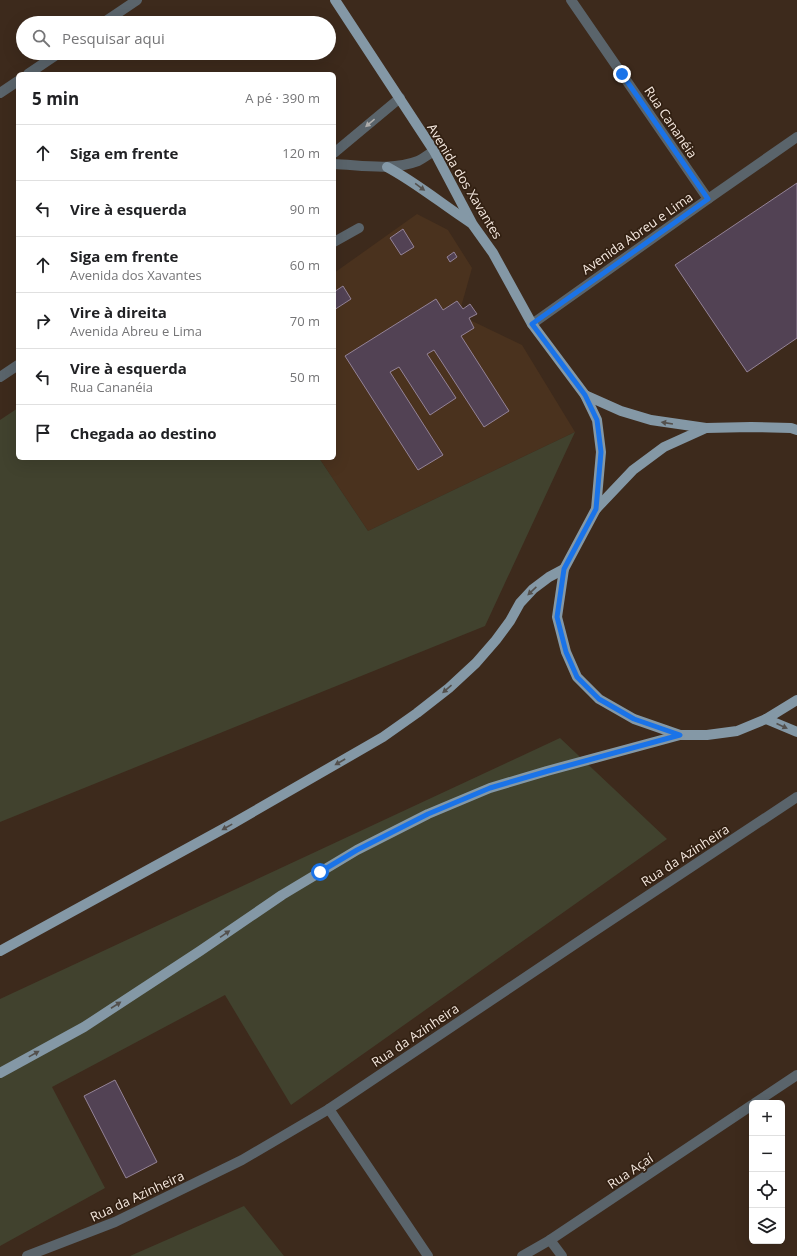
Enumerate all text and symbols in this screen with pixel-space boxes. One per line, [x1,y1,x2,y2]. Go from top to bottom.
search box [16,16,336,60]
icon: search [30,27,52,49]
text: Pesquisar aqui [62,28,165,48]
route end [613,65,631,83]
street label: Rua Cananéia [640,83,702,161]
text: 5 min [32,87,79,110]
text: A pé · 390 m [245,89,320,107]
one-way arrow [364,119,375,128]
street label: Avenida dos Xavantes [423,120,507,242]
icon: ahead [32,142,54,164]
text: Siga em frente [70,143,178,163]
text: 120 m [282,144,320,162]
one-way arrow [415,183,426,191]
street label: Avenida Abreu e Lima [578,188,696,278]
icon: left [32,198,54,220]
text: Vire à esquerda [70,199,187,219]
text: 90 m [290,200,320,218]
text: Siga em frente [70,246,178,266]
icon: ahead [32,254,54,276]
text: 60 m [290,256,320,274]
text: Avenida dos Xavantes [70,266,202,284]
text: Vire à direita [70,302,167,322]
icon: right [32,310,54,332]
text: 70 m [290,312,320,330]
text: Avenida Abreu e Lima [70,322,202,340]
text: Vire à esquerda [70,358,187,378]
icon: left [32,366,54,388]
text: 50 m [290,368,320,386]
text: Rua Cananéia [70,378,153,396]
one-way arrow [661,420,674,426]
icon: arrive [32,422,54,444]
text: Chegada ao destino [70,423,217,443]
one-way arrow [527,586,537,596]
one-way arrow [443,684,452,693]
one-way arrow [776,723,787,729]
one-way arrow [334,758,346,765]
street label: Rua da Azinheira [637,820,733,890]
one-way arrow [222,823,233,830]
route start [311,863,329,881]
one-way arrow [220,930,230,938]
street label: Rua da Azinheira [368,999,462,1071]
one-way arrow [111,1002,122,1009]
one-way arrow [28,1051,40,1058]
map controls [749,1100,785,1244]
button: + [749,1100,785,1136]
button: − [749,1136,785,1172]
street label: Rua Açaí [604,1149,657,1193]
street label: Rua da Azinheira [87,1166,187,1226]
button: locate [749,1172,785,1208]
button: layers [749,1208,785,1244]

